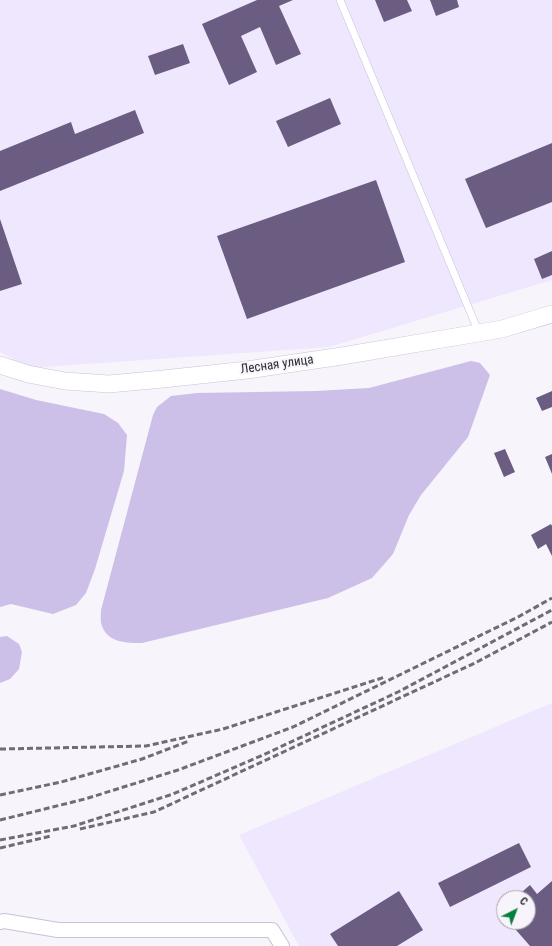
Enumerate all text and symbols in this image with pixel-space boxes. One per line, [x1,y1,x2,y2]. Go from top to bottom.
street label: Лесная улица [239,352,315,378]
north arrow [496,890,536,930]
text: С [517,895,530,908]

